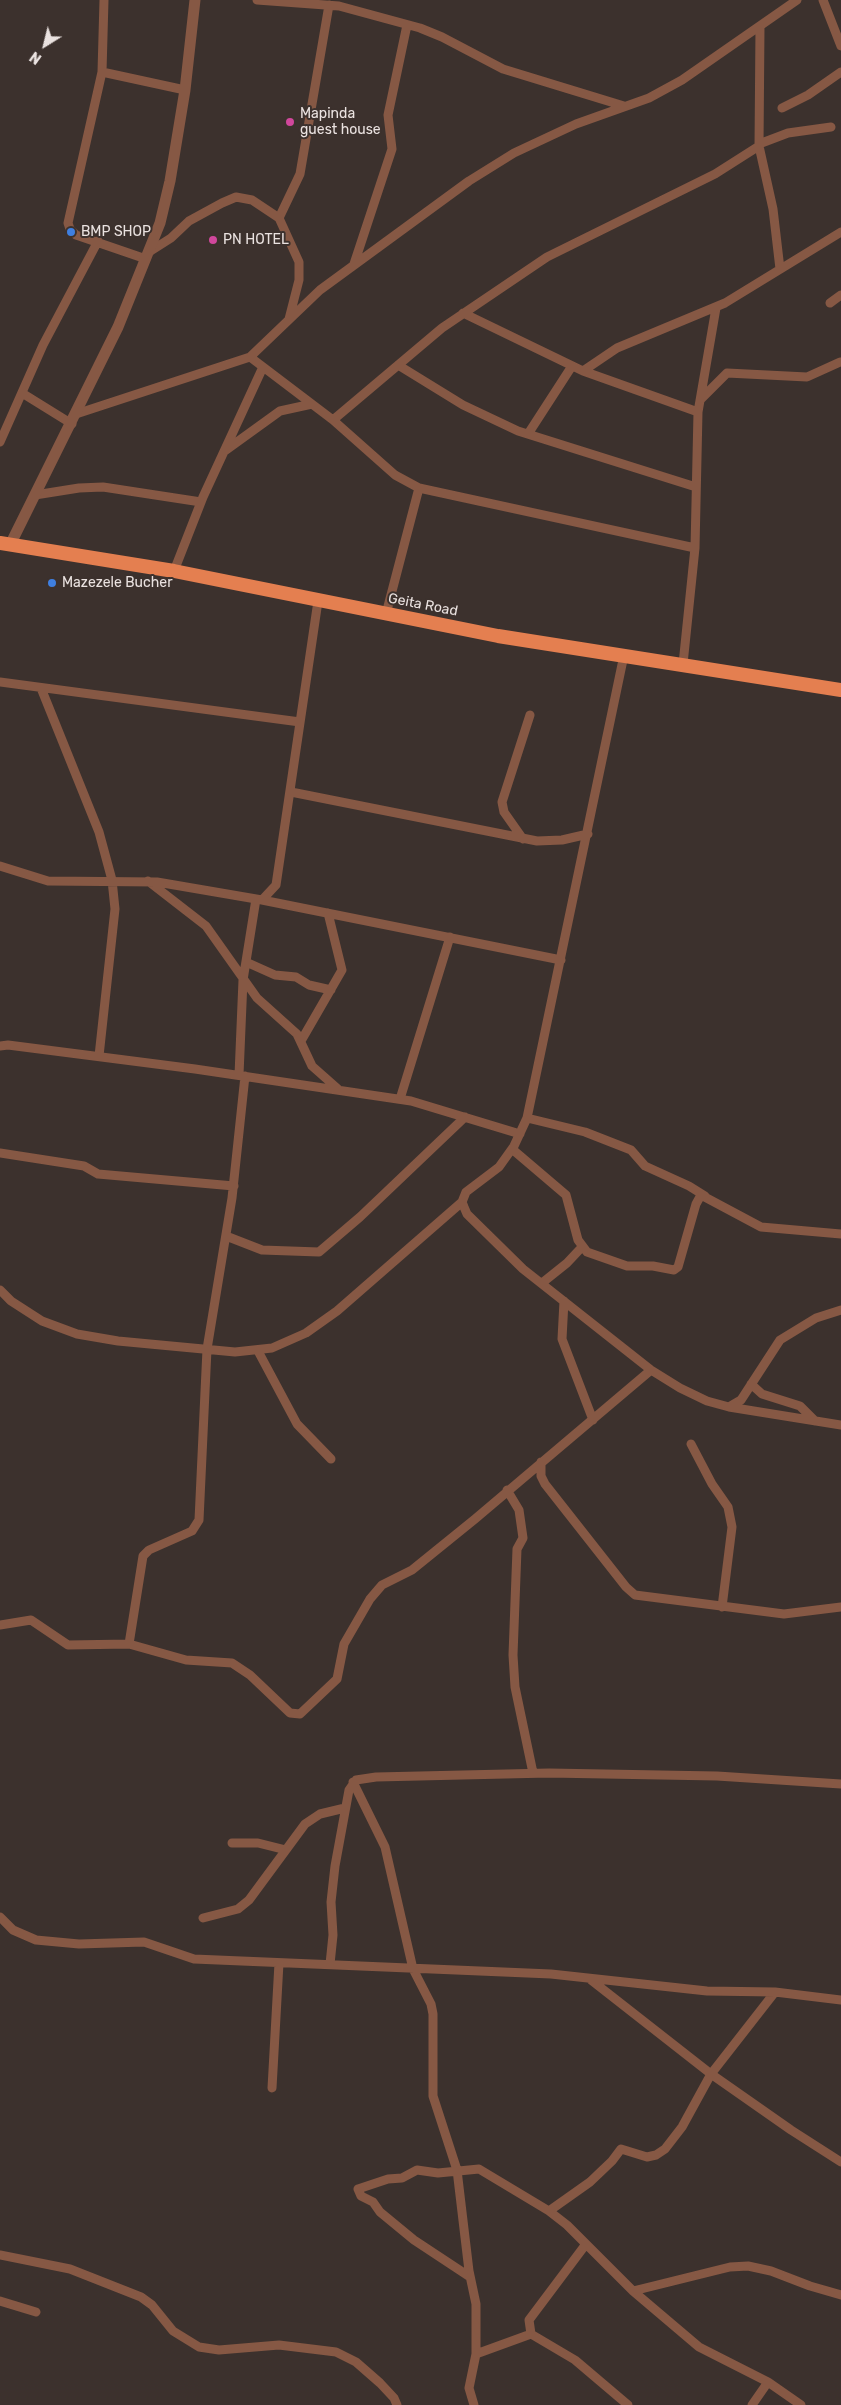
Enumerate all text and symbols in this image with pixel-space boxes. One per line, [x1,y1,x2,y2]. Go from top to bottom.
north arrow [20,20,70,70]
text: N [27,48,45,67]
place label: Mapinda guest house [300,106,381,138]
marker: Mapinda guest house [284,116,296,128]
place label: BMP SHOP [81,224,151,240]
marker: BMP SHOP [65,226,77,238]
place label: PN HOTEL [223,232,289,248]
marker: PN HOTEL [207,234,219,246]
place label: Mazezele Bucher [62,575,172,591]
marker: Mazezele Bucher [46,577,58,589]
street label: Geita Road [387,590,459,620]

